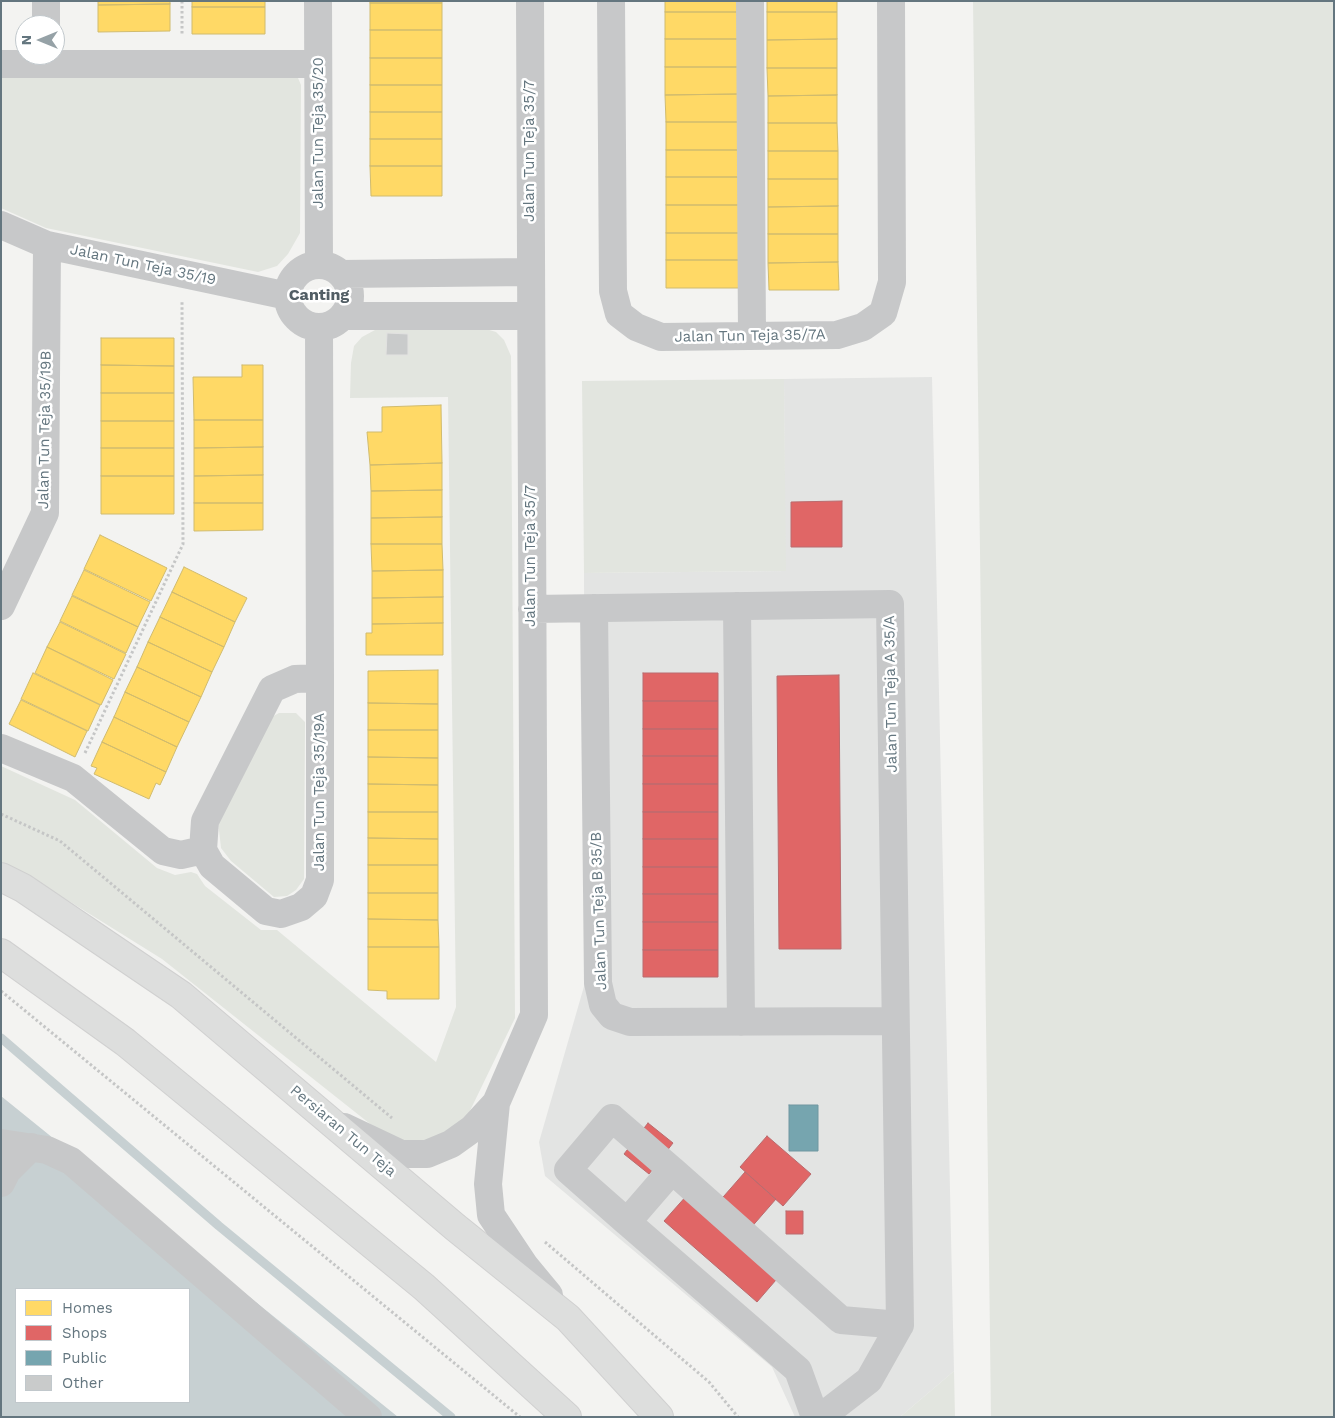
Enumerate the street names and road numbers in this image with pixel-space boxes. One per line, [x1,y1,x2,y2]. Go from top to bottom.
street label: Jalan Tun Teja 35/20 [310,57,328,209]
street label: Jalan Tun Teja 35/7 [521,80,539,222]
street label: Jalan Tun Teja 35/19 [68,241,218,289]
street label: Jalan Tun Teja 35/7A [674,326,826,346]
street label: Jalan Tun Teja 35/19B [35,351,55,509]
street label: Jalan Tun Teja 35/7 [522,485,540,627]
street label: Jalan Tun Teja A 35/A [881,615,901,773]
street label: Jalan Tun Teja 35/19A [311,713,329,871]
street label: Jalan Tun Teja B 35/B [587,832,611,990]
street label: Persiaran Tun Teja [286,1081,400,1181]

